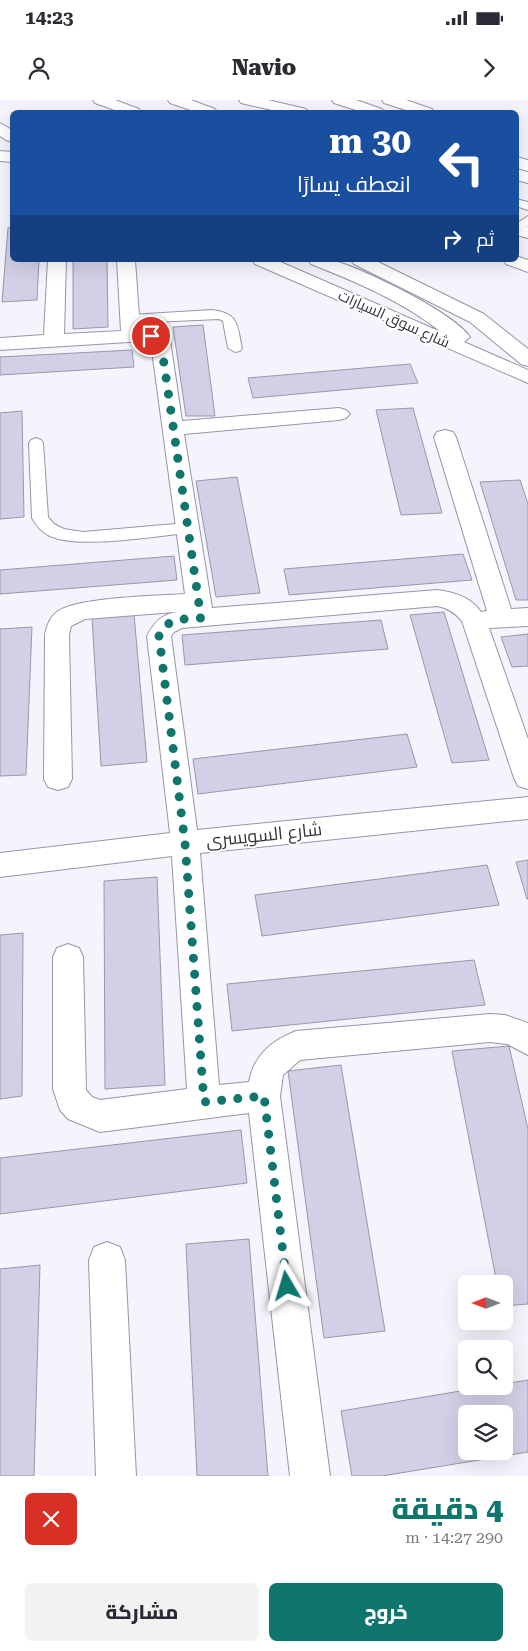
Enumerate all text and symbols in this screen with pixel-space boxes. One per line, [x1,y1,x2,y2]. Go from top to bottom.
text: 14:23 [25,6,74,29]
icon: person [25,54,53,82]
icon: forward [475,54,503,82]
text: Navio [232,55,296,80]
text: 30 m [329,121,411,162]
icon: left [429,130,494,195]
text: انعطف يسارًا [297,172,411,197]
icon: right [438,225,466,253]
text: ثم [476,228,494,251]
street label: شارع سوق السيارات [335,286,453,354]
pin [130,315,172,357]
icon: arrive [137,322,165,350]
street label: شارع السويسرى [205,818,323,853]
position arrow [260,1259,312,1311]
north arrow [458,1275,512,1330]
map controls [458,1275,513,1460]
button: search [458,1340,513,1395]
button: layers [458,1405,513,1460]
text: 4 دقيقة [391,1491,503,1526]
button: close [25,1493,77,1545]
text: 290 m · 14:27 [405,1528,503,1547]
button: مشاركة [25,1583,259,1641]
button: خروج [269,1583,503,1641]

